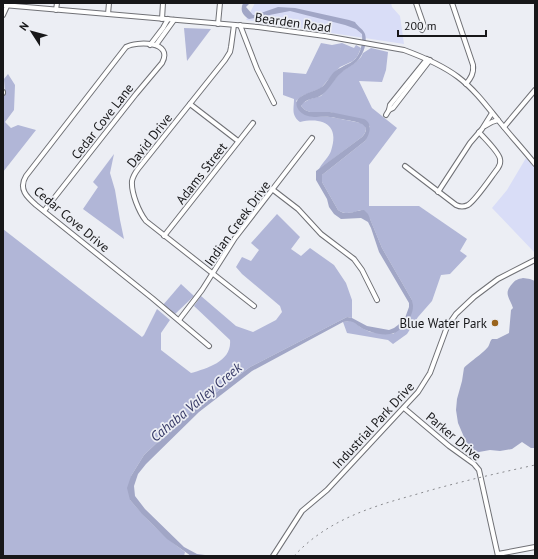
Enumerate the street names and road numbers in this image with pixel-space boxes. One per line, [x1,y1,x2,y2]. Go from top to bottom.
street label: Bearden Road [254,9,332,36]
street label: Cedar Cove Lane [68,80,137,163]
street label: David Drive [123,110,176,171]
street label: Adams Street [172,139,231,208]
street label: Indian Creek Drive [201,177,274,269]
street label: Cedar Cove Drive [30,183,113,256]
street label: Industrial Park Drive [329,378,418,472]
street label: Parker Drive [422,408,485,465]

